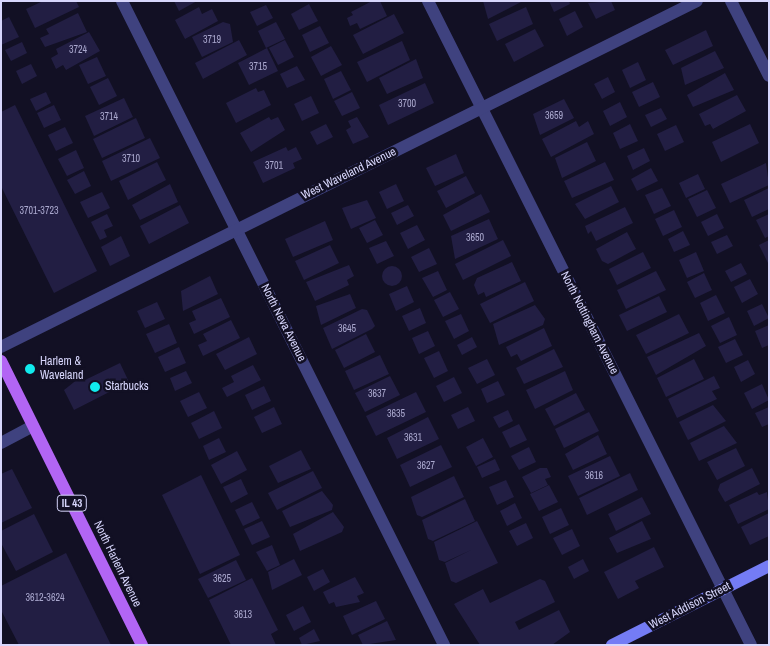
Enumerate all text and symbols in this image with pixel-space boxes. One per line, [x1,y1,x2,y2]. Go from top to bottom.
house number: 3719 [203,34,221,46]
house number: 3724 [69,44,87,56]
house number: 3715 [249,61,267,73]
house number: 3700 [398,98,416,110]
house number: 3659 [545,110,563,122]
house number: 3714 [100,111,118,123]
street label: West Waveland Avenue [299,145,399,203]
house number: 3710 [122,153,140,165]
house number: 3701 [265,160,283,172]
house number: 3701-3723 [19,205,59,217]
house number: 3650 [466,232,484,244]
street label: North Nottingham Avenue [557,269,621,377]
street label: North Neva Avenue [257,282,309,364]
house number: 3645 [338,323,356,335]
place label: Harlem & Waveland [40,355,83,383]
marker: Harlem & Waveland [24,363,36,375]
place label: Starbucks [105,380,149,394]
marker: Starbucks [89,381,101,393]
house number: 3637 [368,388,386,400]
house number: 3635 [387,408,405,420]
house number: 3631 [404,432,422,444]
house number: 3627 [417,460,435,472]
house number: 3616 [585,470,603,482]
road number: IL 43 [56,494,88,512]
street label: North Harlem Avenue [90,518,144,610]
house number: 3625 [213,573,231,585]
street label: West Addison Street [647,579,733,633]
house number: 3612-3624 [25,592,65,604]
house number: 3613 [234,609,252,621]

